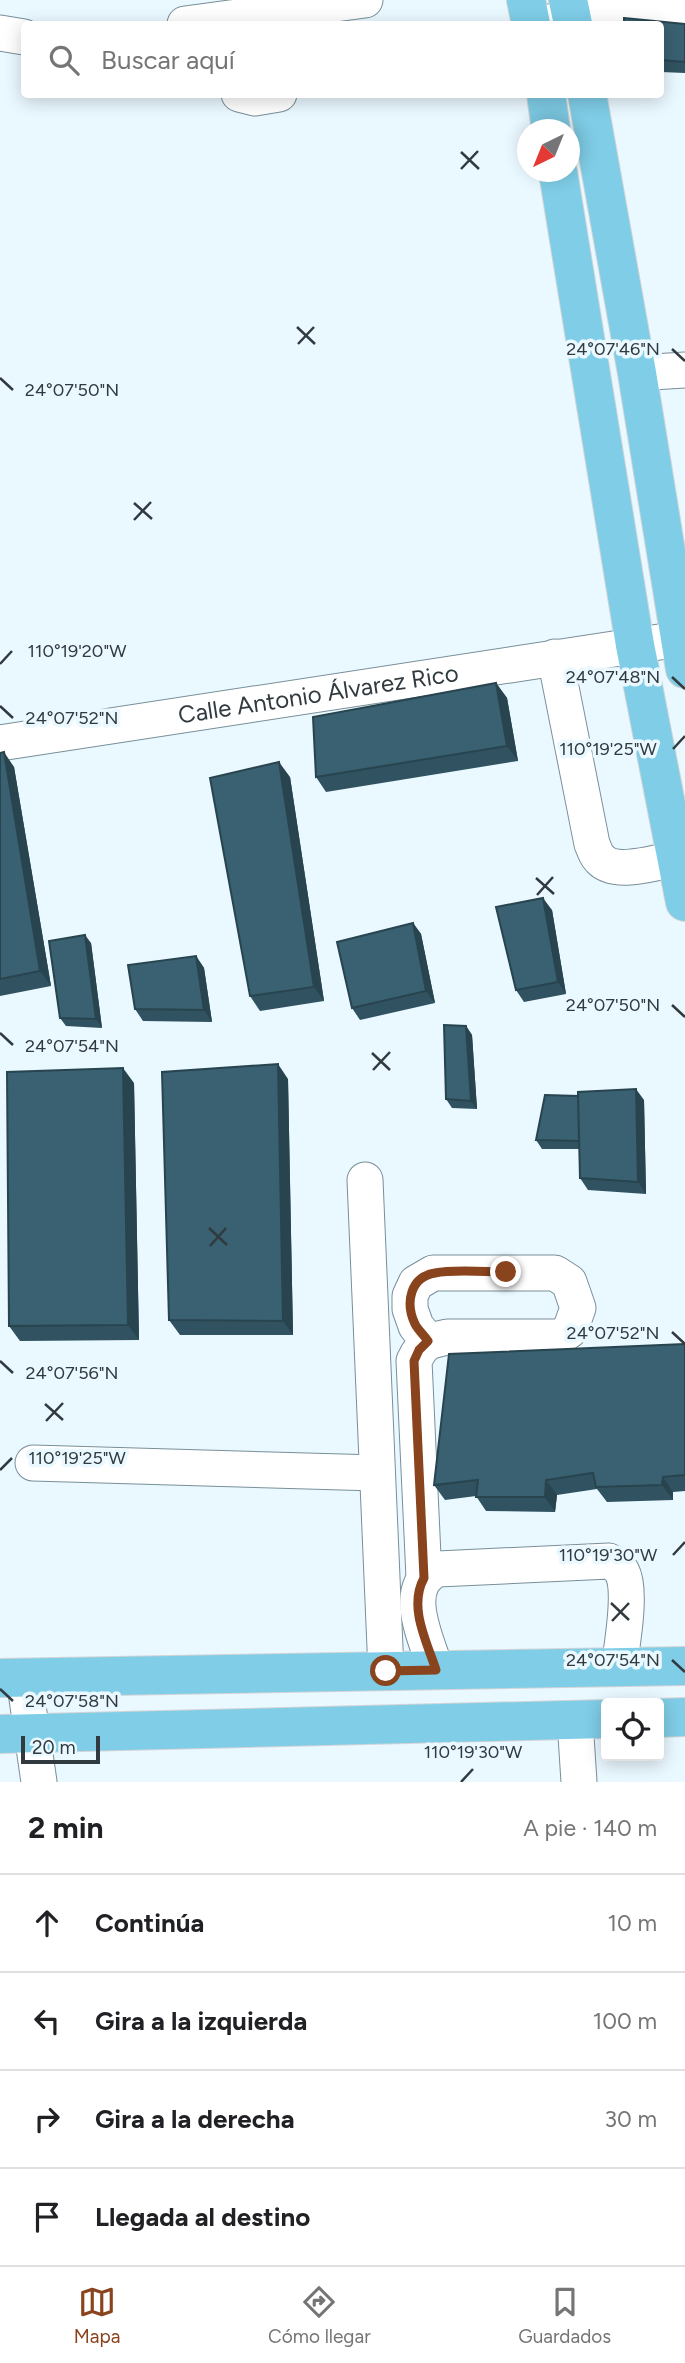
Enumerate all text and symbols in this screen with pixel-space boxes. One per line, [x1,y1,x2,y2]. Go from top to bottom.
search box [21,21,664,98]
icon: search [45,41,83,79]
text: Buscar aquí [101,44,235,76]
north arrow [517,119,580,182]
text: 24°07'46"N [566,338,660,360]
text: 24°07'50"N [25,379,119,401]
text: 110°19'20"W [28,640,127,662]
street label: Calle Antonio Álvarez Rico [176,658,460,730]
text: 24°07'48"N [566,666,660,688]
text: 24°07'52"N [26,707,118,729]
text: 110°19'25"W [559,738,658,760]
text: 24°07'50"N [566,994,660,1016]
text: 24°07'54"N [25,1035,119,1057]
route end [490,1256,521,1287]
text: 24°07'52"N [567,1322,659,1344]
text: 24°07'56"N [26,1362,118,1384]
text: 110°19'25"W [28,1447,127,1469]
text: 110°19'30"W [559,1544,658,1566]
text: 24°07'54"N [566,1649,660,1671]
route start [370,1655,401,1686]
text: 24°07'58"N [25,1690,119,1712]
map controls [601,1698,664,1761]
button: locate [601,1698,664,1761]
scale bar [21,1733,100,1765]
text: 20 m [32,1736,76,1759]
text: 110°19'30"W [424,1741,523,1763]
text: 2 min [28,1809,104,1846]
text: A pie · 140 m [523,1814,657,1842]
icon: ahead [28,1904,66,1942]
text: Continúa [95,1907,204,1939]
text: 10 m [608,1909,657,1937]
icon: left [28,2002,66,2040]
text: Gira a la izquierda [95,2005,307,2037]
text: 100 m [593,2007,657,2035]
icon: right [28,2100,66,2138]
text: Gira a la derecha [95,2103,295,2135]
text: 30 m [604,2105,657,2133]
icon: arrive [28,2198,66,2236]
text: Llegada al destino [95,2201,310,2233]
tab: Mapa [74,2283,120,2348]
tab: Cómo llegar [268,2283,371,2348]
tab: Guardados [518,2283,611,2348]

